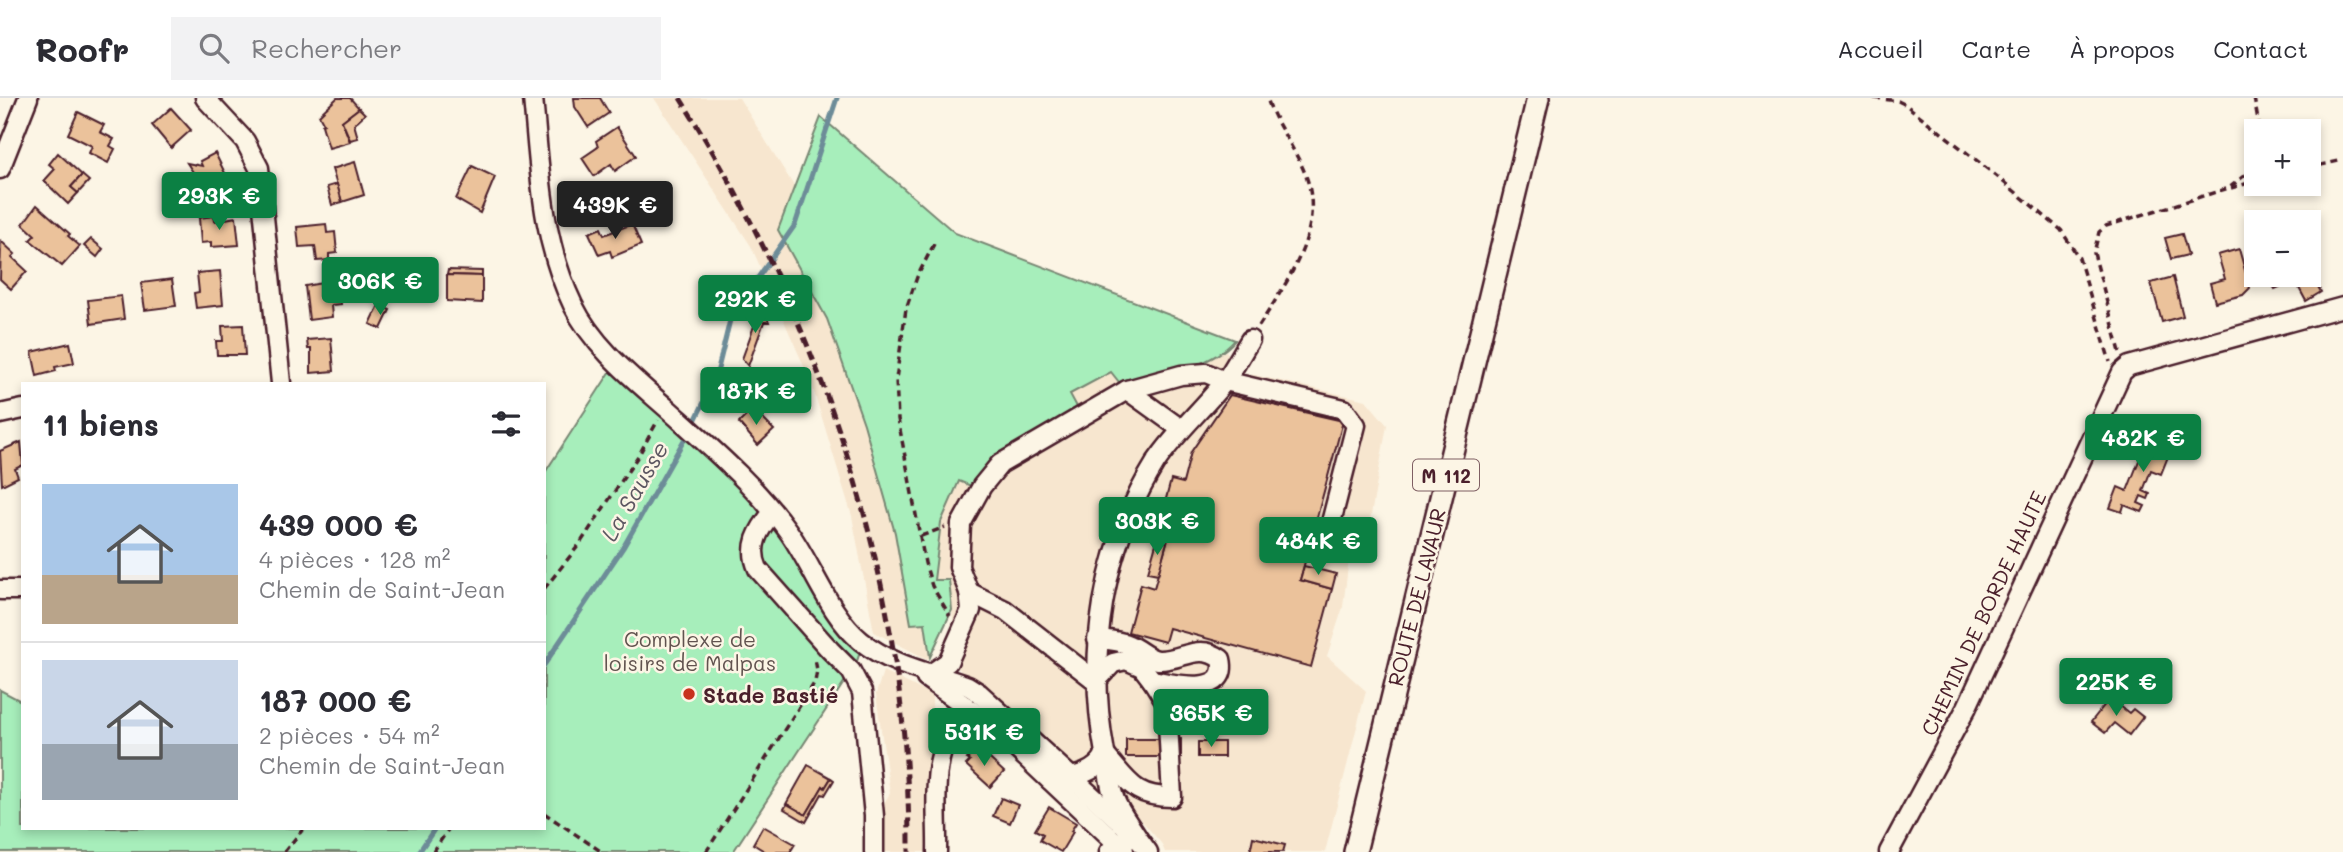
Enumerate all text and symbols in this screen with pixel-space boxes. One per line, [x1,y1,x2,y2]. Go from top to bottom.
search box [171,17,661,80]
text: Roofr [35,27,129,70]
icon: search [195,29,233,67]
text: Rechercher [251,31,402,65]
text: Accueil [1837,33,1923,64]
text: Carte [1961,33,2031,64]
text: À propos [2069,33,2175,64]
text: Contact [2213,33,2308,64]
map controls [2244,119,2321,287]
button: + [2244,119,2321,196]
pin: 293K € [162,172,276,232]
text: 293K € [178,180,260,210]
pin: 439K € [558,181,672,241]
text: 439K € [573,189,657,219]
button: − [2244,210,2321,287]
pin: 306K € [323,258,437,317]
text: 306K € [338,265,422,295]
pin: 292K € [698,275,812,335]
text: 292K € [714,283,796,313]
pin: 187K € [699,368,813,427]
text: 187K € [716,375,796,405]
text: 11 biens [42,404,159,444]
icon: filters [487,405,525,443]
pin: 482K € [2086,414,2200,474]
text: 482K € [2101,422,2185,452]
water label: La Sausse [593,436,675,546]
road number: M 112 [1413,460,1479,490]
street label: CHEMIN DE BORDE HAUTE [1914,486,2052,740]
pin: 303K € [1100,498,1214,557]
text: 439 000 € [259,504,418,544]
text: 303K € [1115,505,1199,535]
street label: ROUTE DE LAVAUR [1381,505,1451,689]
icon: home [98,512,182,596]
pin: 484K € [1261,518,1375,577]
text: 484K € [1275,525,1361,555]
text: 4 pièces · 128 m² [259,544,450,574]
text: Chemin de Saint-Jean [259,574,505,604]
park label: Complexe de loisirs de Malpas [604,625,776,676]
pin: 225K € [2059,658,2173,718]
text: 225K € [2075,666,2157,696]
text: 187 000 € [259,680,411,720]
place label: Stade Bastié [703,681,838,708]
marker: Stade Bastié [681,686,697,702]
icon: home [98,688,182,772]
pin: 365K € [1154,690,1268,749]
text: 365K € [1169,697,1253,727]
pin: 531K € [927,708,1041,768]
text: 531K € [944,716,1024,746]
text: 2 pièces · 54 m² [259,720,440,750]
text: Chemin de Saint-Jean [259,750,505,780]

